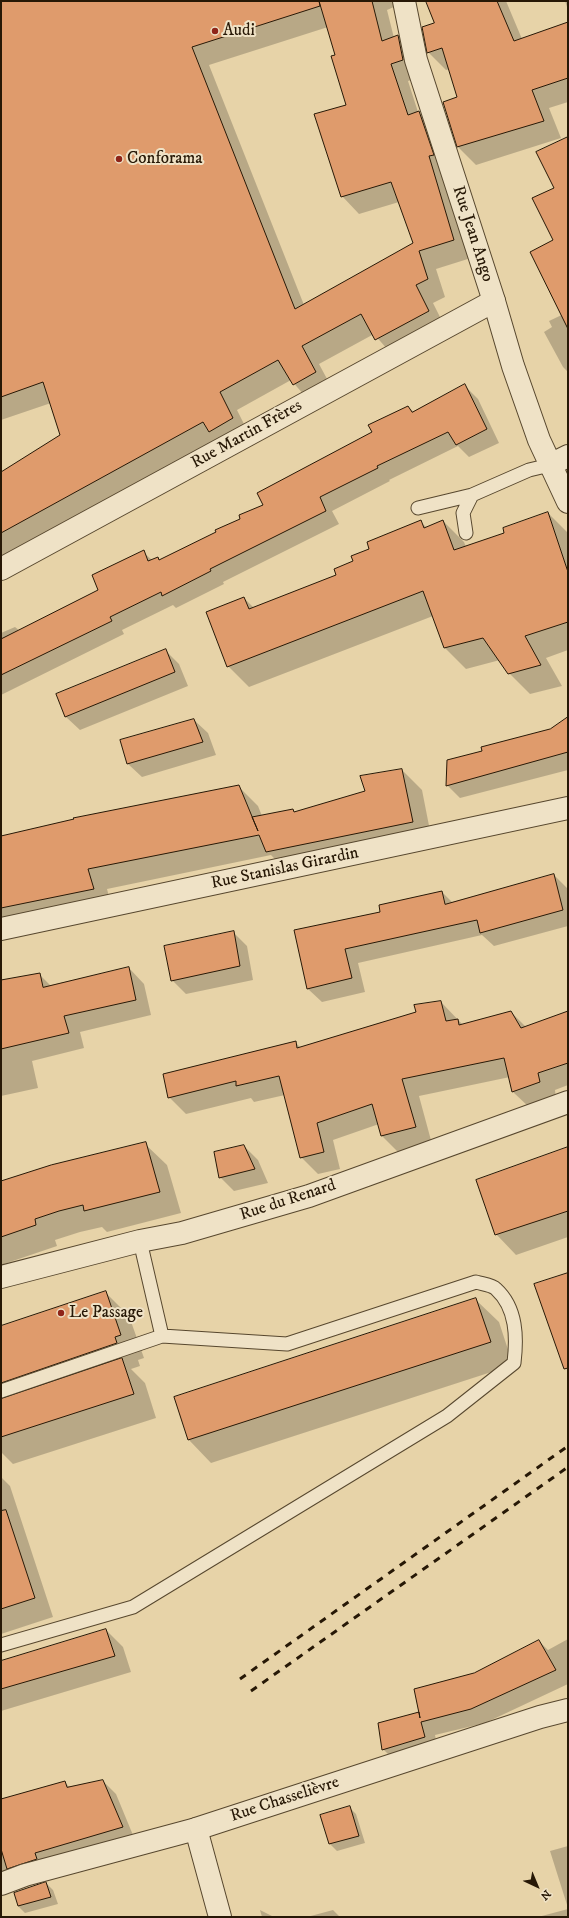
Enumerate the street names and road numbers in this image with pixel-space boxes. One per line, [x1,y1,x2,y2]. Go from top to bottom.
street label: Rue Jean Ango [447,183,497,285]
street label: Rue Martin Frères [188,396,306,474]
street label: Rue Stanislas Girardin [209,843,361,895]
street label: Rue du Renard [237,1176,339,1226]
street label: Rue Chasselièvre [228,1773,342,1827]

